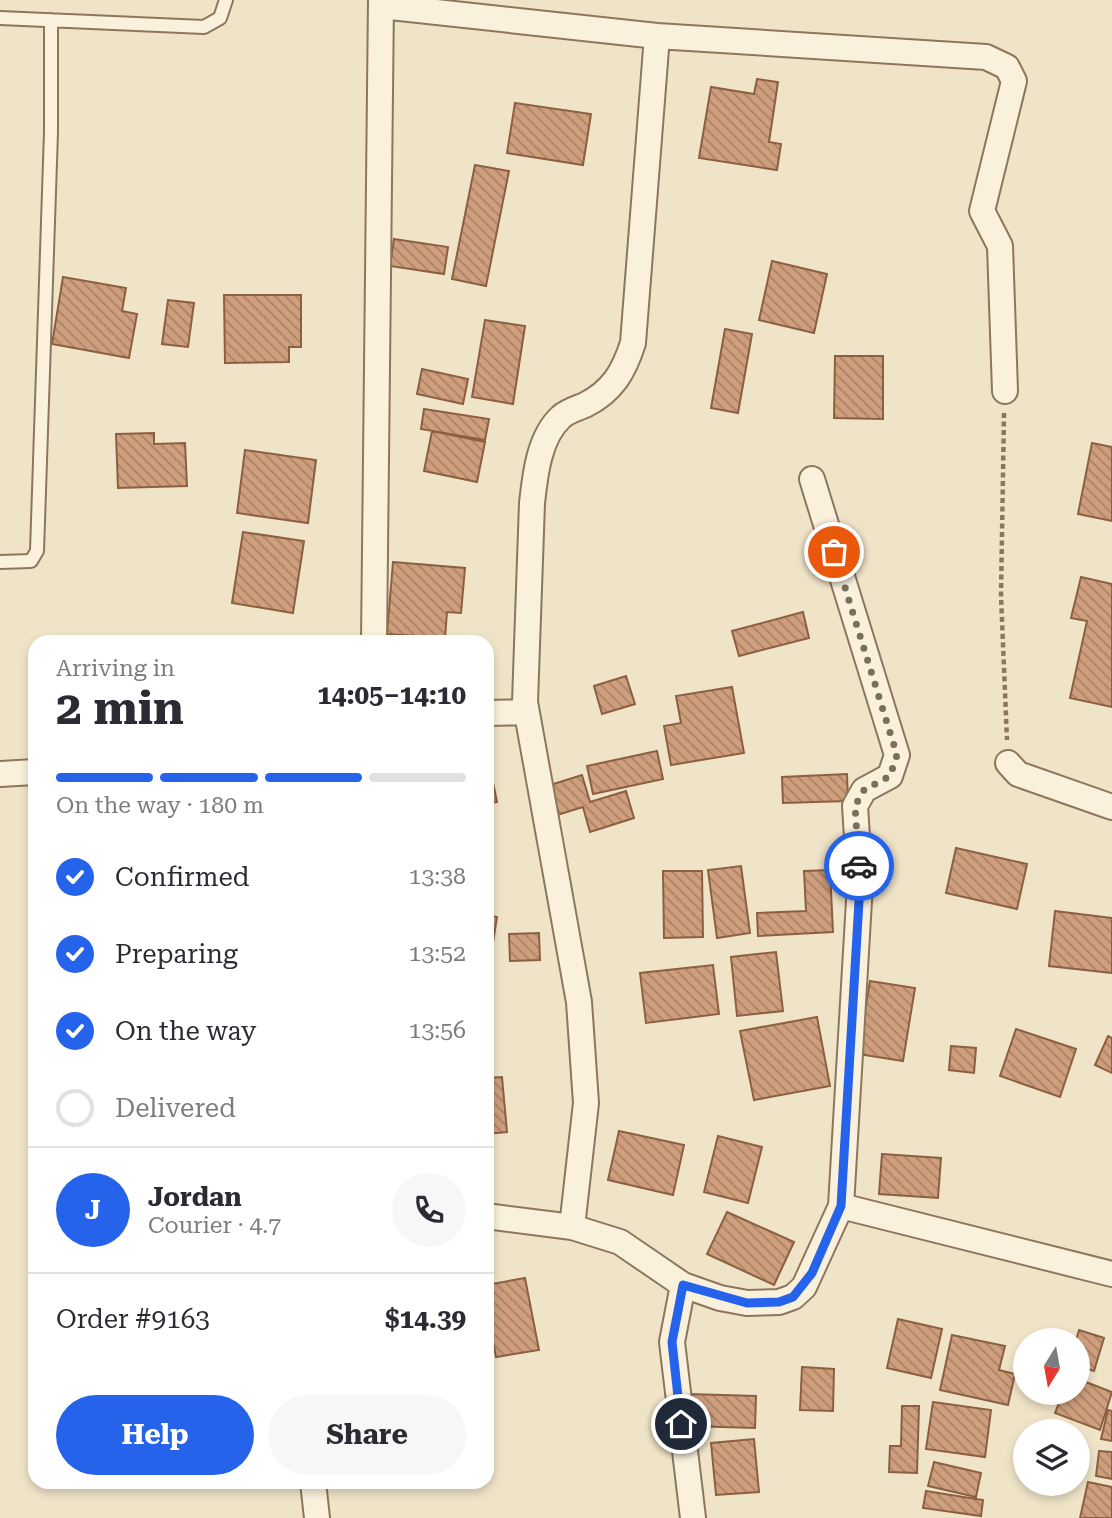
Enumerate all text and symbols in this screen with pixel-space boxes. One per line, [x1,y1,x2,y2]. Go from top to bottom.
pin [804,522,864,582]
icon: bag [815,533,853,571]
text: Arriving in [56,655,175,682]
text: 14:05–14:10 [317,680,466,710]
text: 2 min [56,681,184,735]
text: On the way · 180 m [56,792,264,819]
courier [824,831,894,901]
icon: car [840,847,878,885]
icon: check [56,858,94,896]
text: Confirmed [115,862,250,892]
text: 13:38 [409,863,466,890]
icon: check [56,935,94,973]
text: Preparing [115,939,238,969]
text: 13:52 [409,940,466,967]
icon: check [56,1012,94,1050]
text: On the way [115,1016,256,1046]
text: 13:56 [409,1017,466,1044]
text: Delivered [115,1093,236,1123]
button: phone [392,1173,466,1247]
text: Jordan [148,1182,242,1212]
text: J [85,1195,101,1225]
text: Courier · 4.7 [148,1212,281,1239]
text: Order #9163 [56,1304,210,1334]
text: $14.39 [385,1304,466,1334]
north arrow [1013,1328,1090,1405]
map controls [1013,1328,1090,1496]
pin [651,1394,711,1454]
button: Help [56,1395,254,1475]
button: Share [268,1395,466,1475]
icon: home [662,1405,700,1443]
button: layers [1013,1419,1090,1496]

